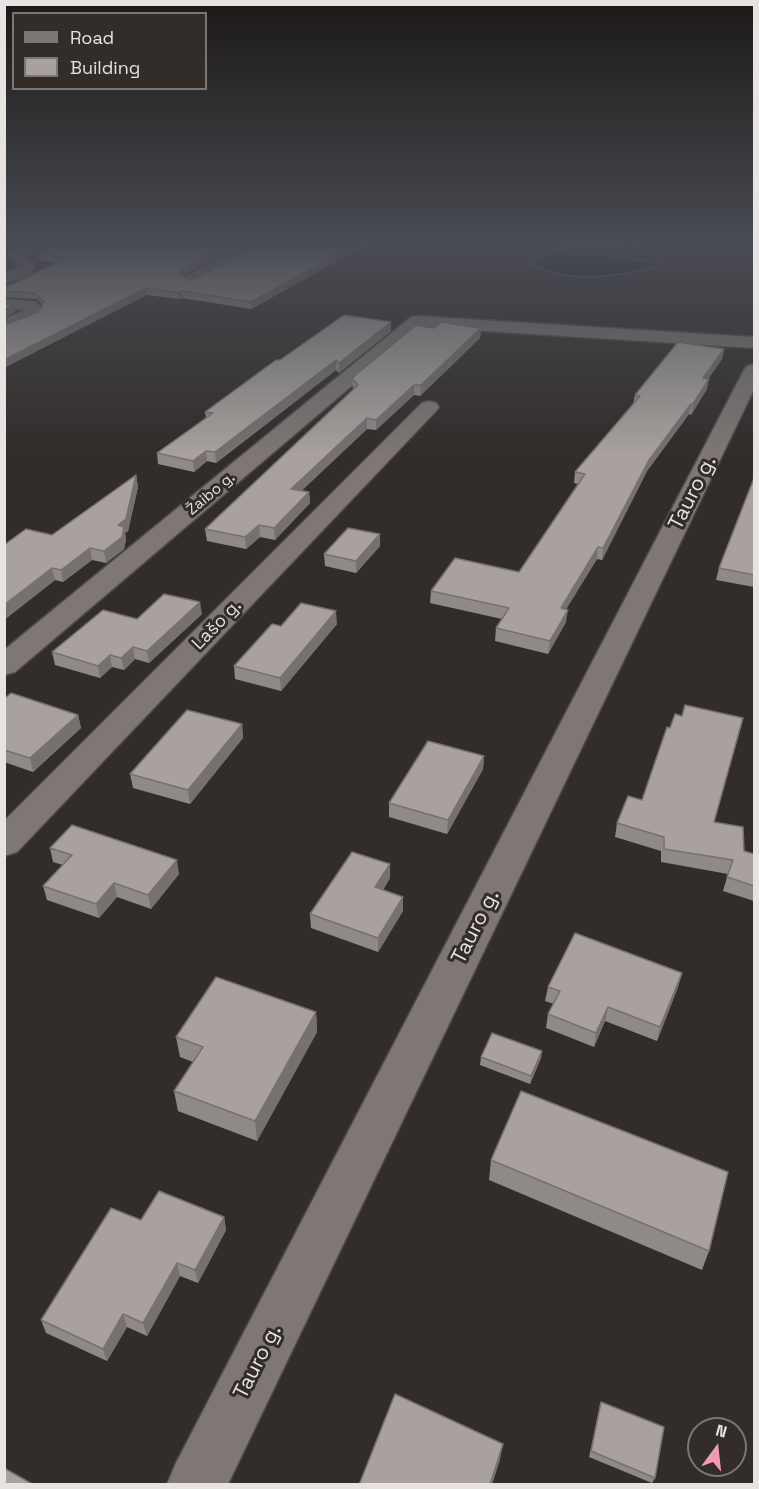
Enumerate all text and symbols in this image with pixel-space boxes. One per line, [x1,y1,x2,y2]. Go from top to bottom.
legend [12,12,207,90]
text: Road [70,26,114,49]
text: Building [70,56,140,79]
street label: Tauro g. [664,452,722,534]
street label: Žaibo g. [183,469,239,519]
street label: Lašo g. [188,595,246,655]
street label: Tauro g. [447,886,505,968]
street label: Tauro g. [229,1321,287,1403]
north arrow [687,1417,747,1477]
text: N [713,1420,729,1443]

